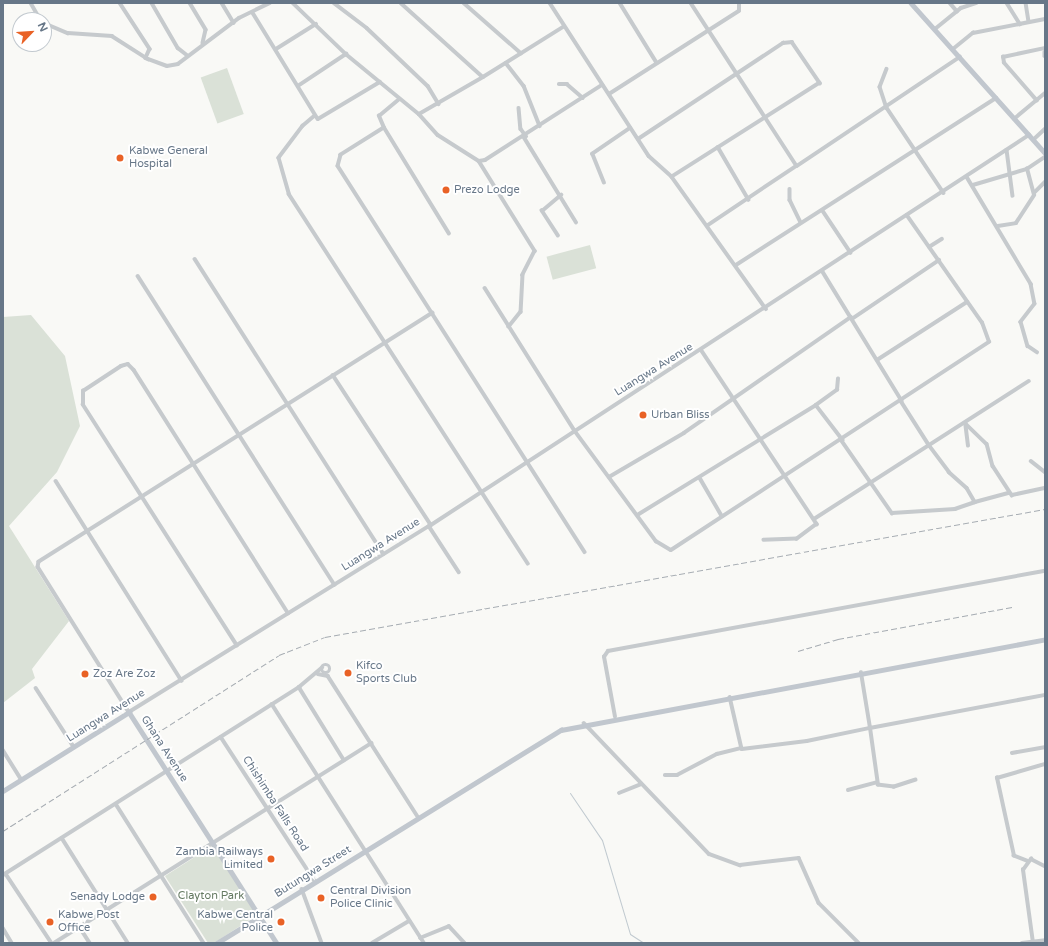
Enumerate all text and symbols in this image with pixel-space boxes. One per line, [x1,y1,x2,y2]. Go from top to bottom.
north arrow [12,12,52,52]
text: N [35,20,50,34]
place label: Kabwe General Hospital [129,145,208,171]
marker: Kabwe General Hospital [114,152,126,164]
place label: Prezo Lodge [454,183,520,197]
marker: Prezo Lodge [441,185,451,195]
street label: Luangwa Avenue [612,341,696,399]
place label: Urban Bliss [651,408,710,422]
marker: Urban Bliss [638,410,648,420]
street label: Luangwa Avenue [339,516,423,574]
place label: Kifco Sports Club [356,660,417,686]
place label: Zoz Are Zoz [93,667,156,681]
marker: Kifco Sports Club [343,668,353,678]
marker: Zoz Are Zoz [80,669,90,679]
street label: Luangwa Avenue [64,687,148,745]
street label: Ghana Avenue [138,713,190,785]
street label: Chishimba Falls Road [239,754,311,854]
street label: Butungwa Street [272,843,354,901]
place label: Zambia Railways Limited [176,846,263,872]
marker: Zambia Railways Limited [266,854,276,864]
place label: Central Division Police Clinic [330,885,411,911]
park label: Clayton Park [178,889,244,903]
place label: Senady Lodge [70,890,145,904]
marker: Senady Lodge [148,892,158,902]
marker: Central Division Police Clinic [315,892,327,904]
place label: Kabwe Post Office [58,909,120,935]
place label: Kabwe Central Police [197,909,273,935]
marker: Kabwe Post Office [45,917,55,927]
marker: Kabwe Central Police [276,917,286,927]

